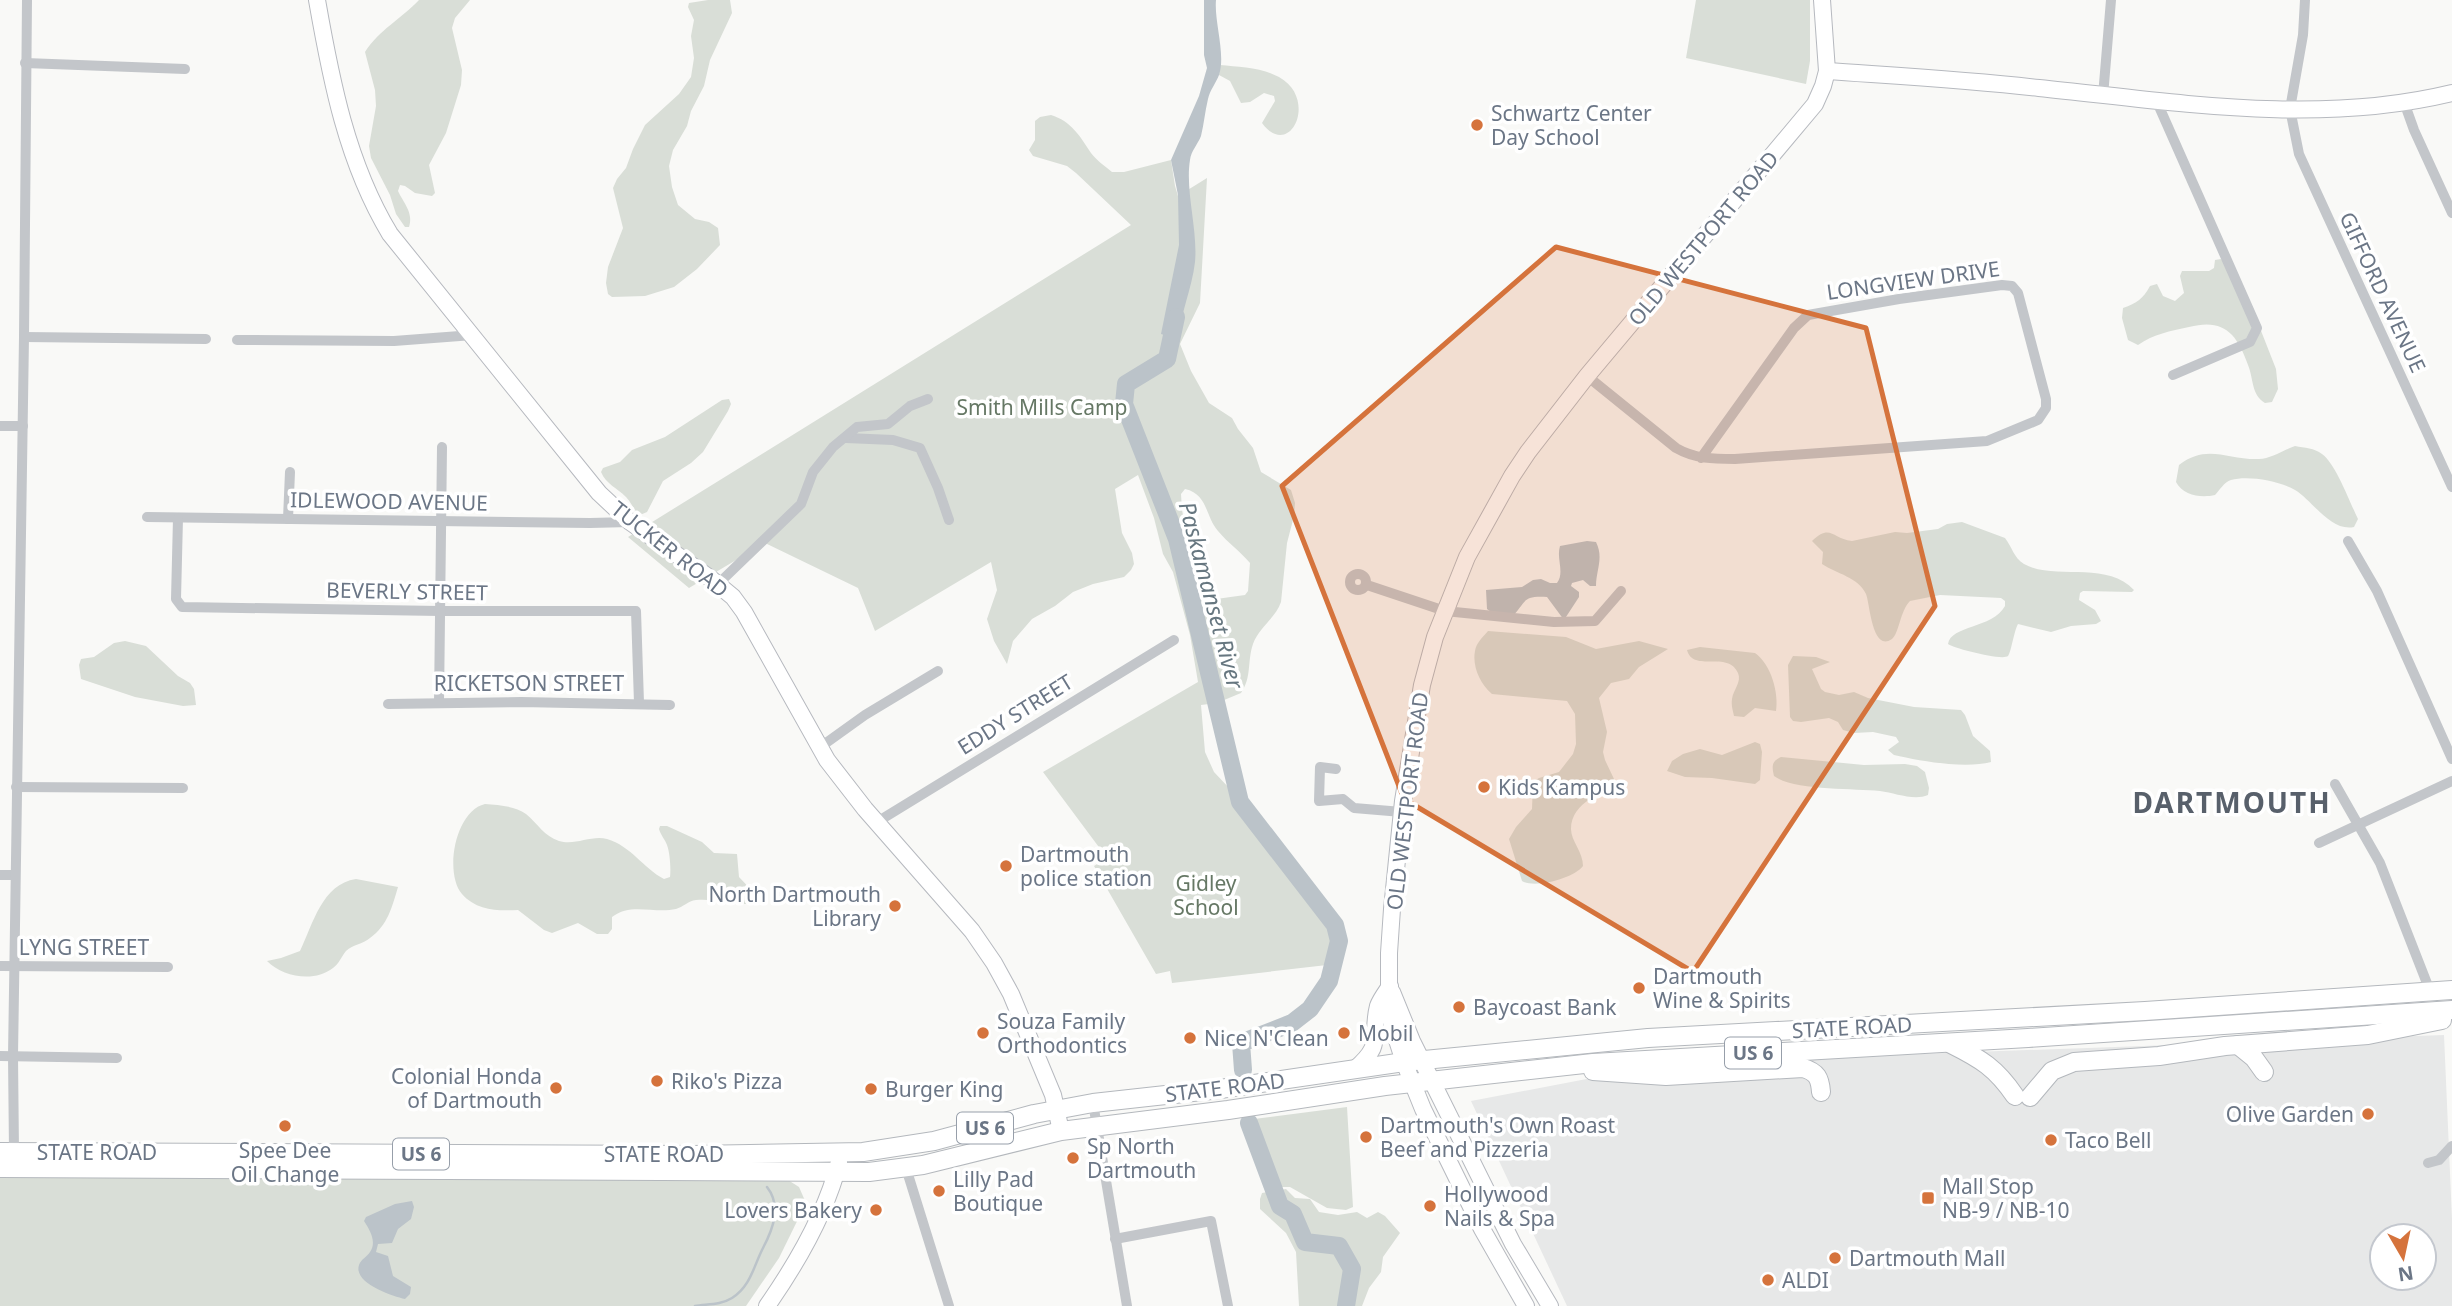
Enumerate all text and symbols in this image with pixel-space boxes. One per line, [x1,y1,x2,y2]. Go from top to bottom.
place label: Schwartz Center Day School [1491,99,1652,151]
marker: Schwartz Center Day School [1469,117,1485,133]
street label: OLD WESTPORT ROAD [1622,145,1784,331]
street label: GIFFORD AVENUE [2333,207,2433,377]
street label: LONGVIEW DRIVE [1825,254,2001,306]
park label: Smith Mills Camp [956,393,1128,421]
street label: IDLEWOOD AVENUE [290,485,488,517]
street label: TUCKER ROAD [606,494,734,604]
water label: Paskamanset River [1172,498,1253,693]
street label: BEVERLY STREET [326,576,488,606]
street label: EDDY STREET [952,667,1078,761]
street label: RICKETSON STREET [434,669,625,697]
street label: OLD WESTPORT ROAD [1380,690,1434,912]
place label: Kids Kampus [1498,773,1625,801]
marker: Kids Kampus [1476,779,1492,795]
district label: DARTMOUTH [2132,783,2332,821]
place label: Dartmouth police station [1020,840,1152,892]
marker: Dartmouth police station [998,858,1014,874]
park label: Gidley School [1173,869,1239,921]
place label: North Dartmouth Library [708,880,881,932]
marker: North Dartmouth Library [887,898,903,914]
street label: LYNG STREET [19,933,149,961]
place label: Dartmouth Wine & Spirits [1653,962,1791,1014]
marker: Dartmouth Wine & Spirits [1631,980,1647,996]
place label: Baycoast Bank [1473,993,1617,1021]
marker: Baycoast Bank [1451,999,1467,1015]
place label: Souza Family Orthodontics [997,1007,1127,1059]
street label: STATE ROAD [1791,1010,1913,1044]
place label: Mobil [1358,1019,1414,1047]
place label: Nice N'Clean [1204,1024,1329,1052]
marker: Souza Family Orthodontics [975,1025,991,1041]
marker: Mobil [1336,1025,1352,1041]
marker: Nice N'Clean [1182,1030,1198,1046]
road number: US 6 [1725,1037,1781,1068]
place label: Colonial Honda of Dartmouth [391,1062,542,1114]
street label: STATE ROAD [1164,1066,1286,1108]
place label: Riko's Pizza [671,1067,782,1095]
marker: Riko's Pizza [649,1073,665,1089]
place label: Burger King [885,1075,1003,1103]
marker: Colonial Honda of Dartmouth [548,1080,564,1096]
marker: Burger King [863,1081,879,1097]
place label: Olive Garden [2226,1100,2354,1128]
marker: Olive Garden [2360,1106,2376,1122]
place label: Dartmouth's Own Roast Beef and Pizzeria [1380,1111,1616,1163]
road number: US 6 [957,1112,1013,1144]
marker: Spee Dee Oil Change [277,1118,293,1134]
place label: Taco Bell [2065,1126,2151,1154]
marker: Dartmouth's Own Roast Beef and Pizzeria [1358,1129,1374,1145]
place label: Sp North Dartmouth [1087,1132,1196,1184]
marker: Taco Bell [2043,1132,2059,1148]
place label: Spee Dee Oil Change [231,1136,339,1188]
street label: STATE ROAD [37,1138,157,1166]
road number: US 6 [393,1138,449,1170]
street label: STATE ROAD [604,1140,724,1168]
marker: Sp North Dartmouth [1065,1150,1081,1166]
place label: Lilly Pad Boutique [953,1165,1043,1217]
place label: Mall Stop NB-9 / NB-10 [1942,1172,2070,1224]
place label: Hollywood Nails & Spa [1444,1180,1555,1232]
marker: Lilly Pad Boutique [931,1183,947,1199]
marker: Mall Stop NB-9 / NB-10 [1920,1190,1936,1206]
place label: Lovers Bakery [724,1196,862,1224]
marker: Hollywood Nails & Spa [1422,1198,1438,1214]
marker: Lovers Bakery [868,1202,884,1218]
north arrow [2368,1222,2438,1292]
place label: Dartmouth Mall [1849,1244,2005,1272]
marker: Dartmouth Mall [1827,1250,1843,1266]
text: N [2396,1260,2415,1288]
place label: ALDI [1782,1266,1829,1294]
marker: ALDI [1760,1272,1776,1288]

